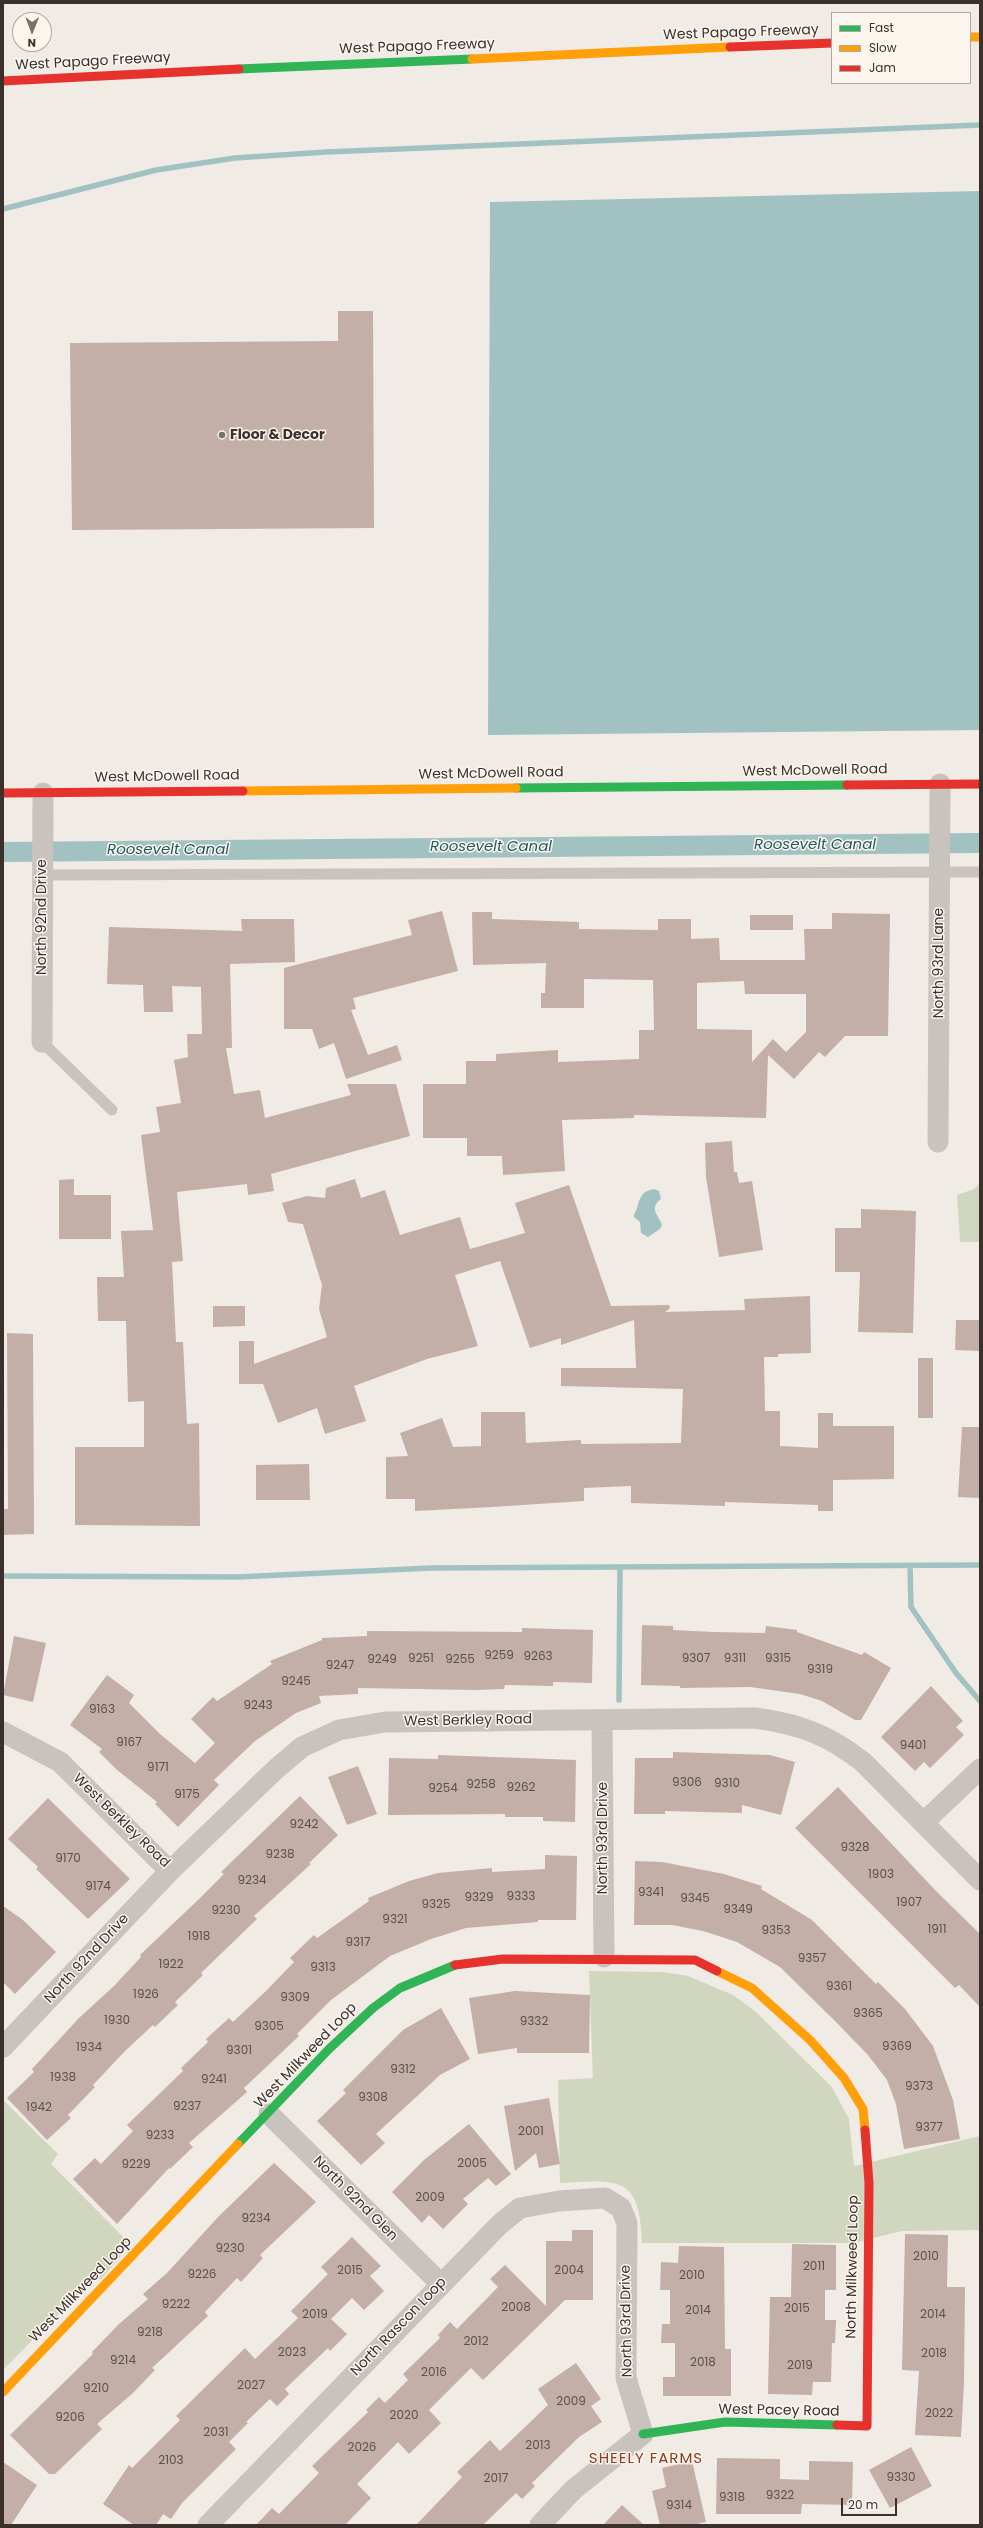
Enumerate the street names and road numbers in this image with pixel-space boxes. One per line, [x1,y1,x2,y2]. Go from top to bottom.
street label: West Papago Freeway [663,22,819,44]
street label: West Papago Freeway [339,36,495,58]
street label: West Papago Freeway [15,50,171,74]
street label: West McDowell Road [742,761,888,781]
street label: West McDowell Road [418,764,564,784]
street label: West McDowell Road [94,767,240,787]
street label: North 92nd Drive [34,859,50,975]
street label: North 93rd Lane [931,908,947,1018]
street label: West Berkley Road [404,1711,532,1731]
street label: West Berkley Road [69,1770,173,1872]
street label: North 93rd Drive [595,1782,611,1894]
street label: North 92nd Drive [41,1911,133,2007]
street label: West Milkweed Loop [251,2000,361,2112]
street label: North 92nd Glen [309,2153,401,2245]
street label: North Milkweed Loop [843,2195,863,2339]
street label: West Milkweed Loop [26,2234,136,2346]
street label: North 93rd Drive [618,2265,636,2377]
street label: North Rascon Loop [348,2274,450,2380]
street label: West Pacey Road [718,2402,840,2420]

